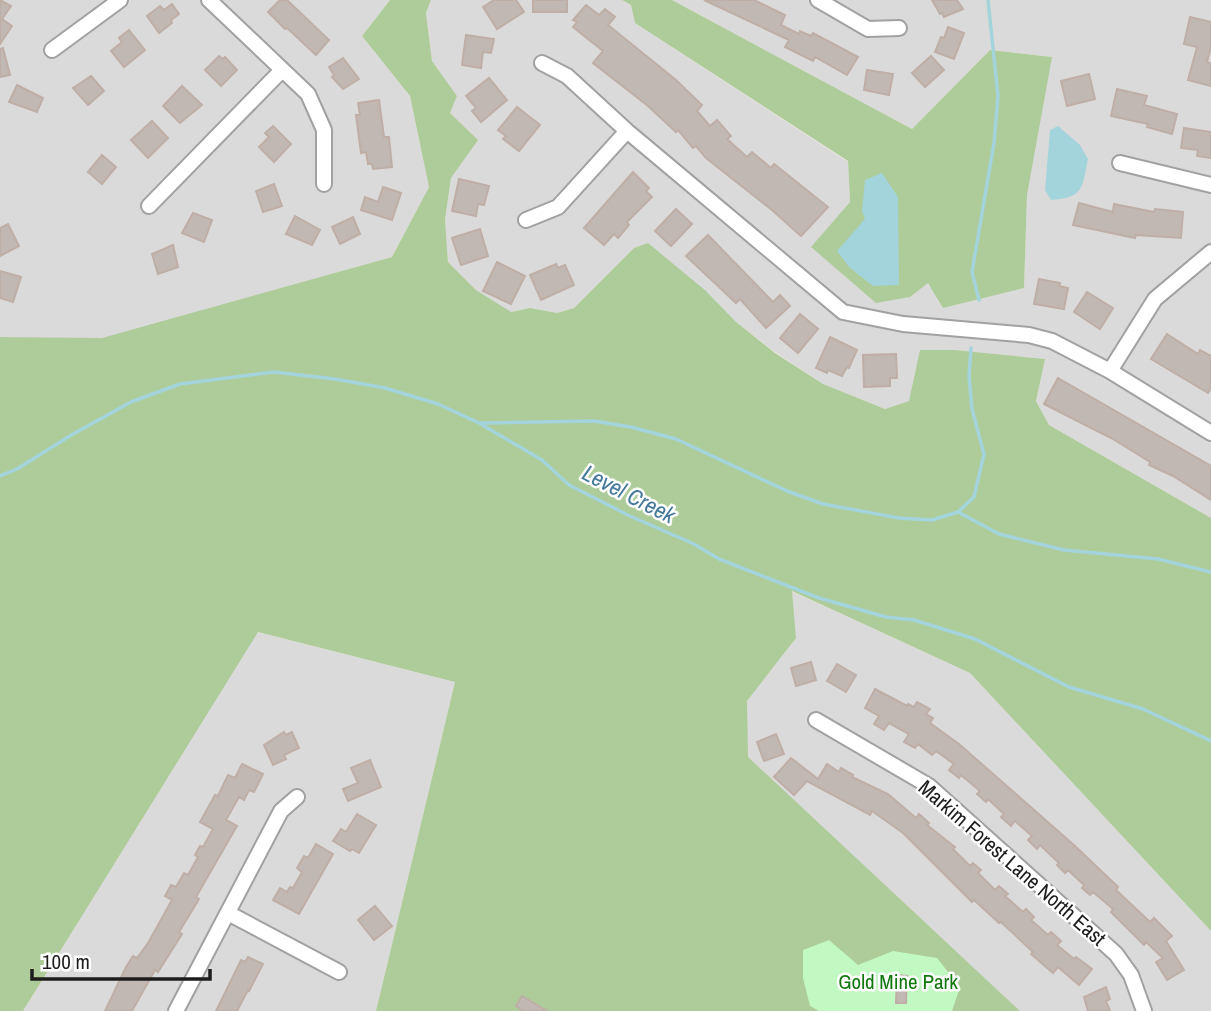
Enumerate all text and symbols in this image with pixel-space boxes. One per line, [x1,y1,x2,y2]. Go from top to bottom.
water label: Level Creek [577,457,682,531]
street label: Markim Forest Lane North East [912,773,1112,952]
scale bar [32,937,210,981]
text: 100 m [42,947,90,976]
park label: Gold Mine Park [838,967,958,996]

